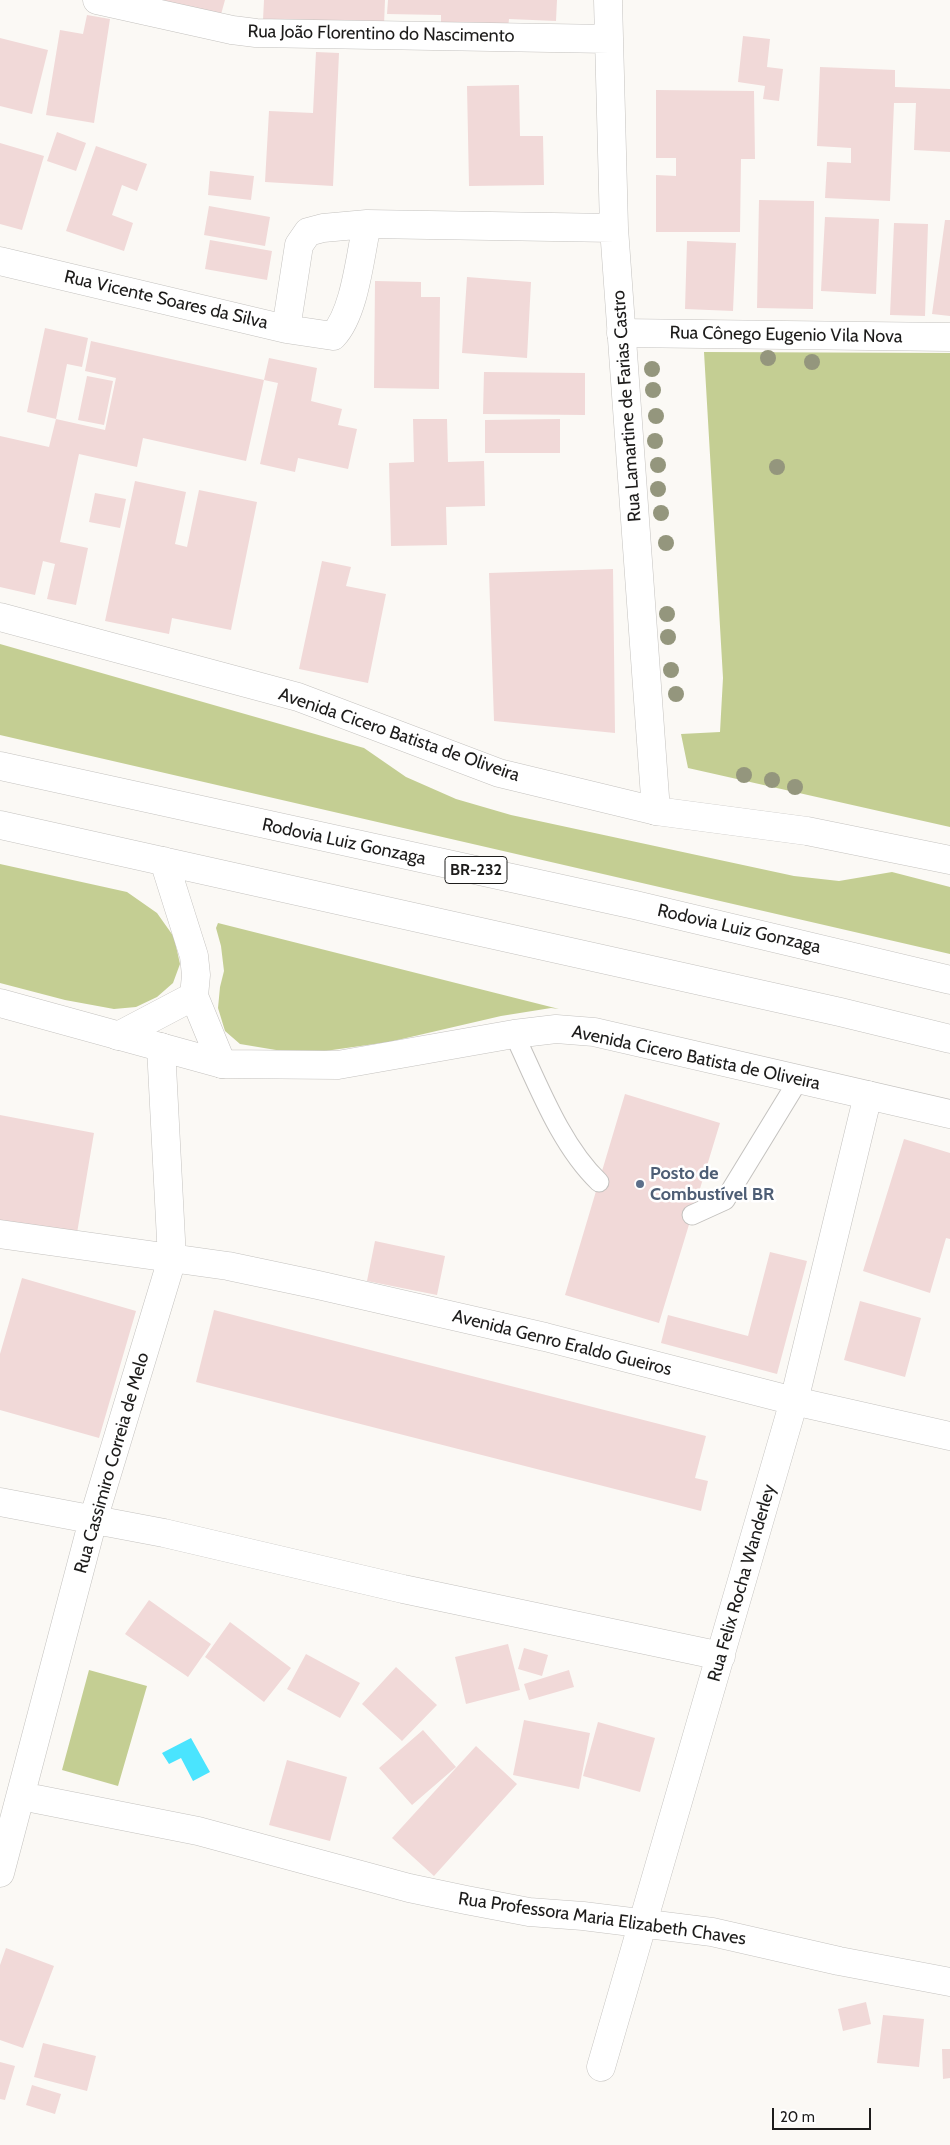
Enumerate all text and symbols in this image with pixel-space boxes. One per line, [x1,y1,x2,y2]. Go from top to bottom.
street label: Rua João Florentino do Nascimento [247,21,515,47]
street label: Rua Vicente Soares da Silva [62,266,270,334]
street label: Rua Lamartine de Farias Castro [608,289,646,523]
street label: Rua Cônego Eugenio Vila Nova [669,322,903,348]
street label: Avenida Cicero Batista de Oliveira [276,684,522,786]
street label: Rodovia Luiz Gonzaga [260,814,428,870]
road number: BR-232 [445,856,507,884]
street label: Rodovia Luiz Gonzaga [655,900,823,958]
street label: Avenida Cicero Batista de Oliveira [570,1021,822,1095]
place label: Posto de Combustível BR [650,1163,774,1206]
marker: Posto de Combustível BR [634,1178,646,1190]
street label: Avenida Genro Eraldo Gueiros [450,1305,674,1381]
street label: Rua Cassimiro Correia de Melo [70,1350,154,1576]
street label: Rua Felix Rocha Wanderley [703,1482,781,1684]
street label: Rua Professora Maria Elizabeth Chaves [457,1888,747,1950]
scale bar [775,2098,874,2130]
text: 20 m [780,2108,815,2126]

